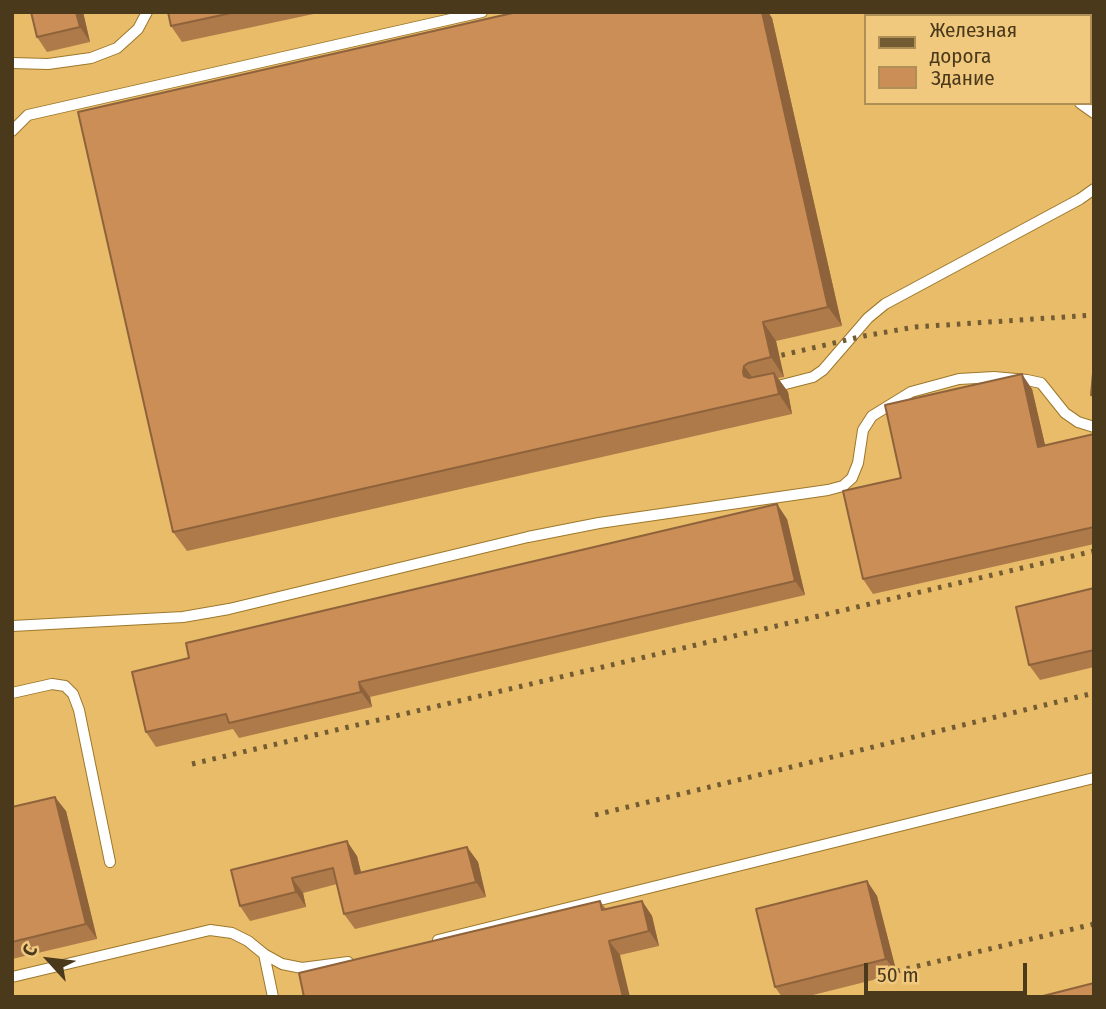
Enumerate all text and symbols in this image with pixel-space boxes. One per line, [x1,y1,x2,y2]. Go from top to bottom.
legend [864,14,1092,105]
text: Железная дорога [930,17,1017,69]
text: Здание [931,65,995,91]
north arrow [14,925,84,995]
text: С [17,941,42,960]
scale bar [868,950,1031,994]
text: 50 m [877,962,919,988]

